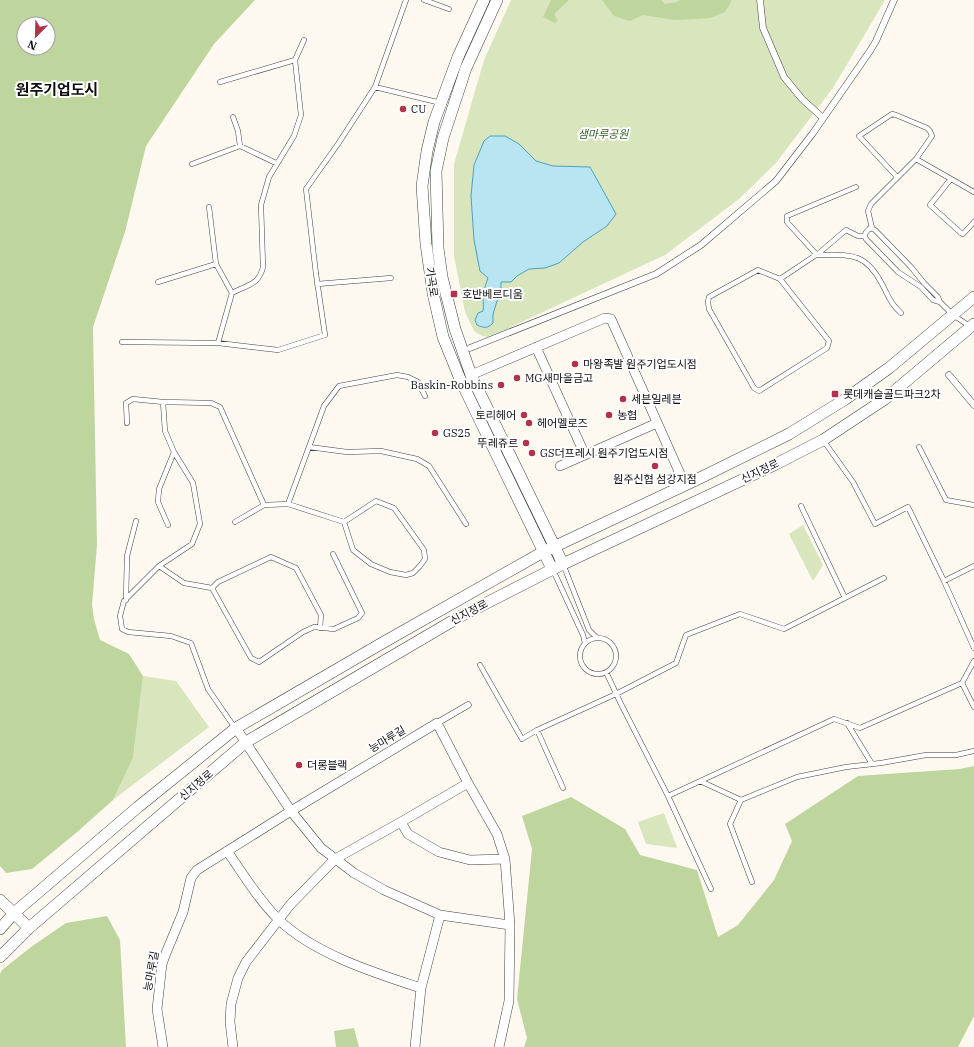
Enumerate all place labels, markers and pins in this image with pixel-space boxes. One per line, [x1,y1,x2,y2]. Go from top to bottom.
place label: CU [411,102,426,116]
marker: CU [398,104,408,114]
place label: 호반베르디움 [462,287,523,301]
marker: 호반베르디움 [449,289,459,299]
place label: 마왕족발 원주기업도시점 [583,357,697,371]
marker: 마왕족발 원주기업도시점 [570,359,580,369]
place label: MG새마을금고 [525,371,593,385]
marker: MG새마을금고 [512,373,522,383]
place label: Baskin-Robbins [411,378,493,392]
marker: Baskin-Robbins [496,380,506,390]
place label: 롯데캐슬골드파크2차 [843,387,941,401]
marker: 롯데캐슬골드파크2차 [830,389,840,399]
place label: 세븐일레븐 [631,392,682,406]
marker: 세븐일레븐 [618,394,628,404]
place label: 토리헤어 [476,408,516,422]
place label: 농협 [617,408,637,422]
marker: 토리헤어 [519,410,529,420]
marker: 농협 [604,410,614,420]
place label: 헤어멜로즈 [537,416,588,430]
marker: 헤어멜로즈 [524,418,534,428]
place label: GS25 [443,426,471,440]
marker: GS25 [430,428,440,438]
place label: 뚜레쥬르 [478,436,518,450]
marker: 뚜레쥬르 [521,438,531,448]
place label: GS더프레시 원주기업도시점 [540,446,668,460]
marker: GS더프레시 원주기업도시점 [527,448,537,458]
marker: 원주신협 섬강지점 [650,461,660,471]
place label: 원주신협 섬강지점 [613,472,697,486]
place label: 더롱블랙 [307,758,347,772]
marker: 더롱블랙 [294,760,304,770]

